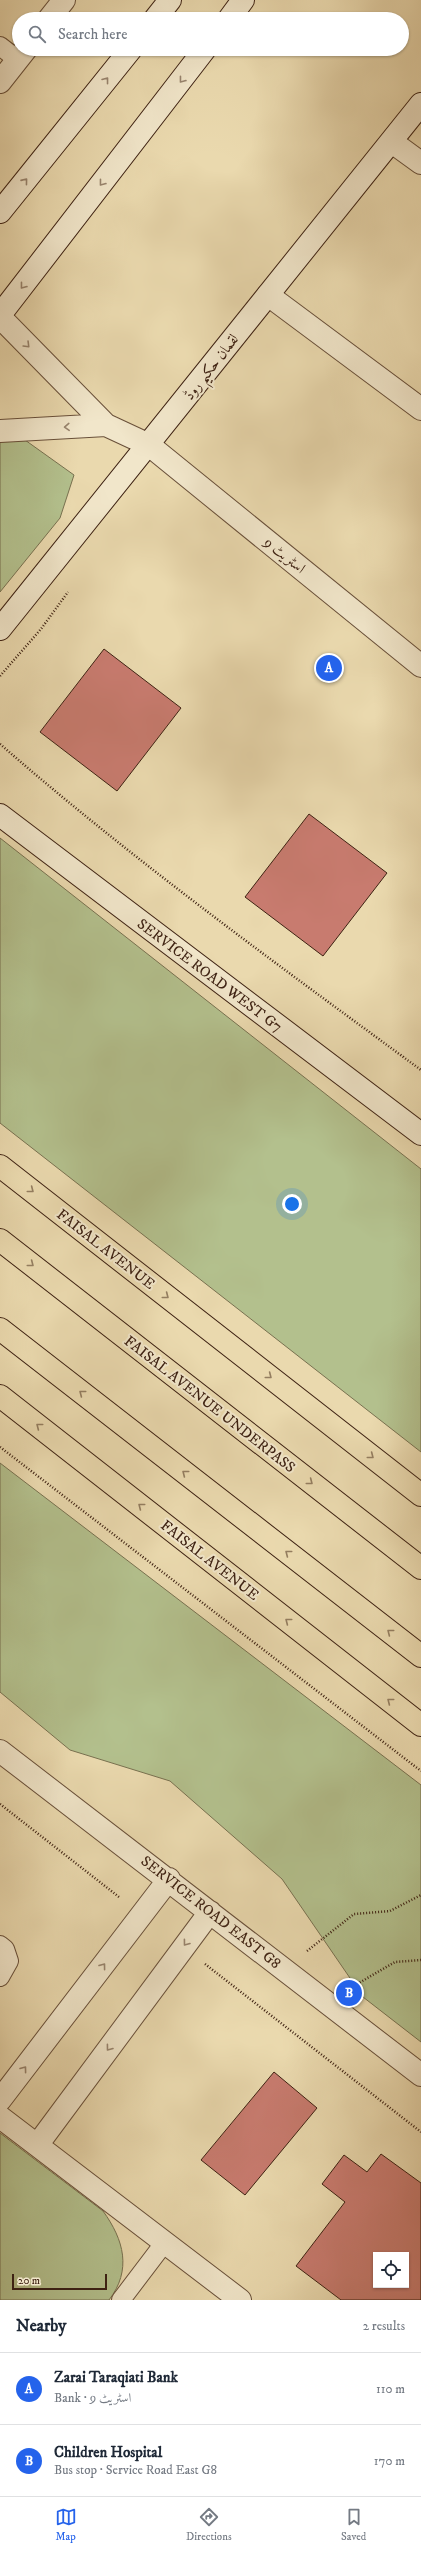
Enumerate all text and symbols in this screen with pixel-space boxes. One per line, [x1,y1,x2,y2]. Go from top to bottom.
search box [12,12,409,56]
icon: search [26,23,48,45]
text: Search here [58,25,127,44]
one-way arrow [179,75,186,82]
one-way arrow [102,78,109,85]
one-way arrow [100,178,107,185]
one-way arrow [20,179,27,186]
one-way arrow [20,281,27,288]
street label: لقمان حکیم روڈ [180,330,247,407]
one-way arrow [22,340,30,348]
one-way arrow [64,423,70,431]
street label: اسٹریٹ 9 [259,532,309,578]
pin: A [316,653,342,683]
street label: SERVICE ROAD WEST G7 [133,915,286,1036]
one-way arrow [26,1185,33,1192]
your location [282,1194,302,1214]
street label: FAISAL AVENUE [53,1205,159,1294]
one-way arrow [26,1259,33,1266]
one-way arrow [162,1291,169,1298]
street label: FAISAL AVENUE UNDERPASS [120,1332,299,1477]
one-way arrow [264,1371,271,1378]
one-way arrow [80,1391,87,1398]
one-way arrow [37,1424,44,1431]
one-way arrow [367,1451,374,1458]
one-way arrow [182,1470,189,1477]
one-way arrow [306,1477,313,1484]
one-way arrow [139,1504,146,1511]
street label: FAISAL AVENUE [157,1516,263,1605]
one-way arrow [285,1550,292,1557]
one-way arrow [285,1619,292,1626]
one-way arrow [388,1630,395,1637]
one-way arrow [388,1699,395,1706]
street label: SERVICE ROAD EAST G8 [137,1852,284,1973]
one-way arrow [184,1939,191,1946]
one-way arrow [98,1963,105,1970]
pin: B [336,1978,362,2008]
one-way arrow [107,2043,114,2050]
one-way arrow [19,2067,26,2074]
map controls [373,2252,409,2288]
button: locate [373,2252,409,2288]
scale bar [12,2272,107,2291]
text: 20 m [18,2274,40,2288]
text: Nearby [16,2315,66,2337]
text: 2 results [363,2318,405,2334]
text: Zarai Taraqiati Bank [54,2368,178,2387]
text: A [25,2381,33,2397]
text: 110 m [376,2381,405,2397]
text: Bank · اسٹریٹ 9 [54,2390,131,2406]
text: Children Hospital [54,2443,162,2462]
text: B [25,2453,33,2469]
text: 170 m [374,2453,405,2469]
text: Bus stop · Service Road East G8 [54,2462,217,2478]
tab: Map [55,2506,77,2544]
tab: Directions [186,2506,232,2544]
tab: Saved [341,2506,366,2544]

